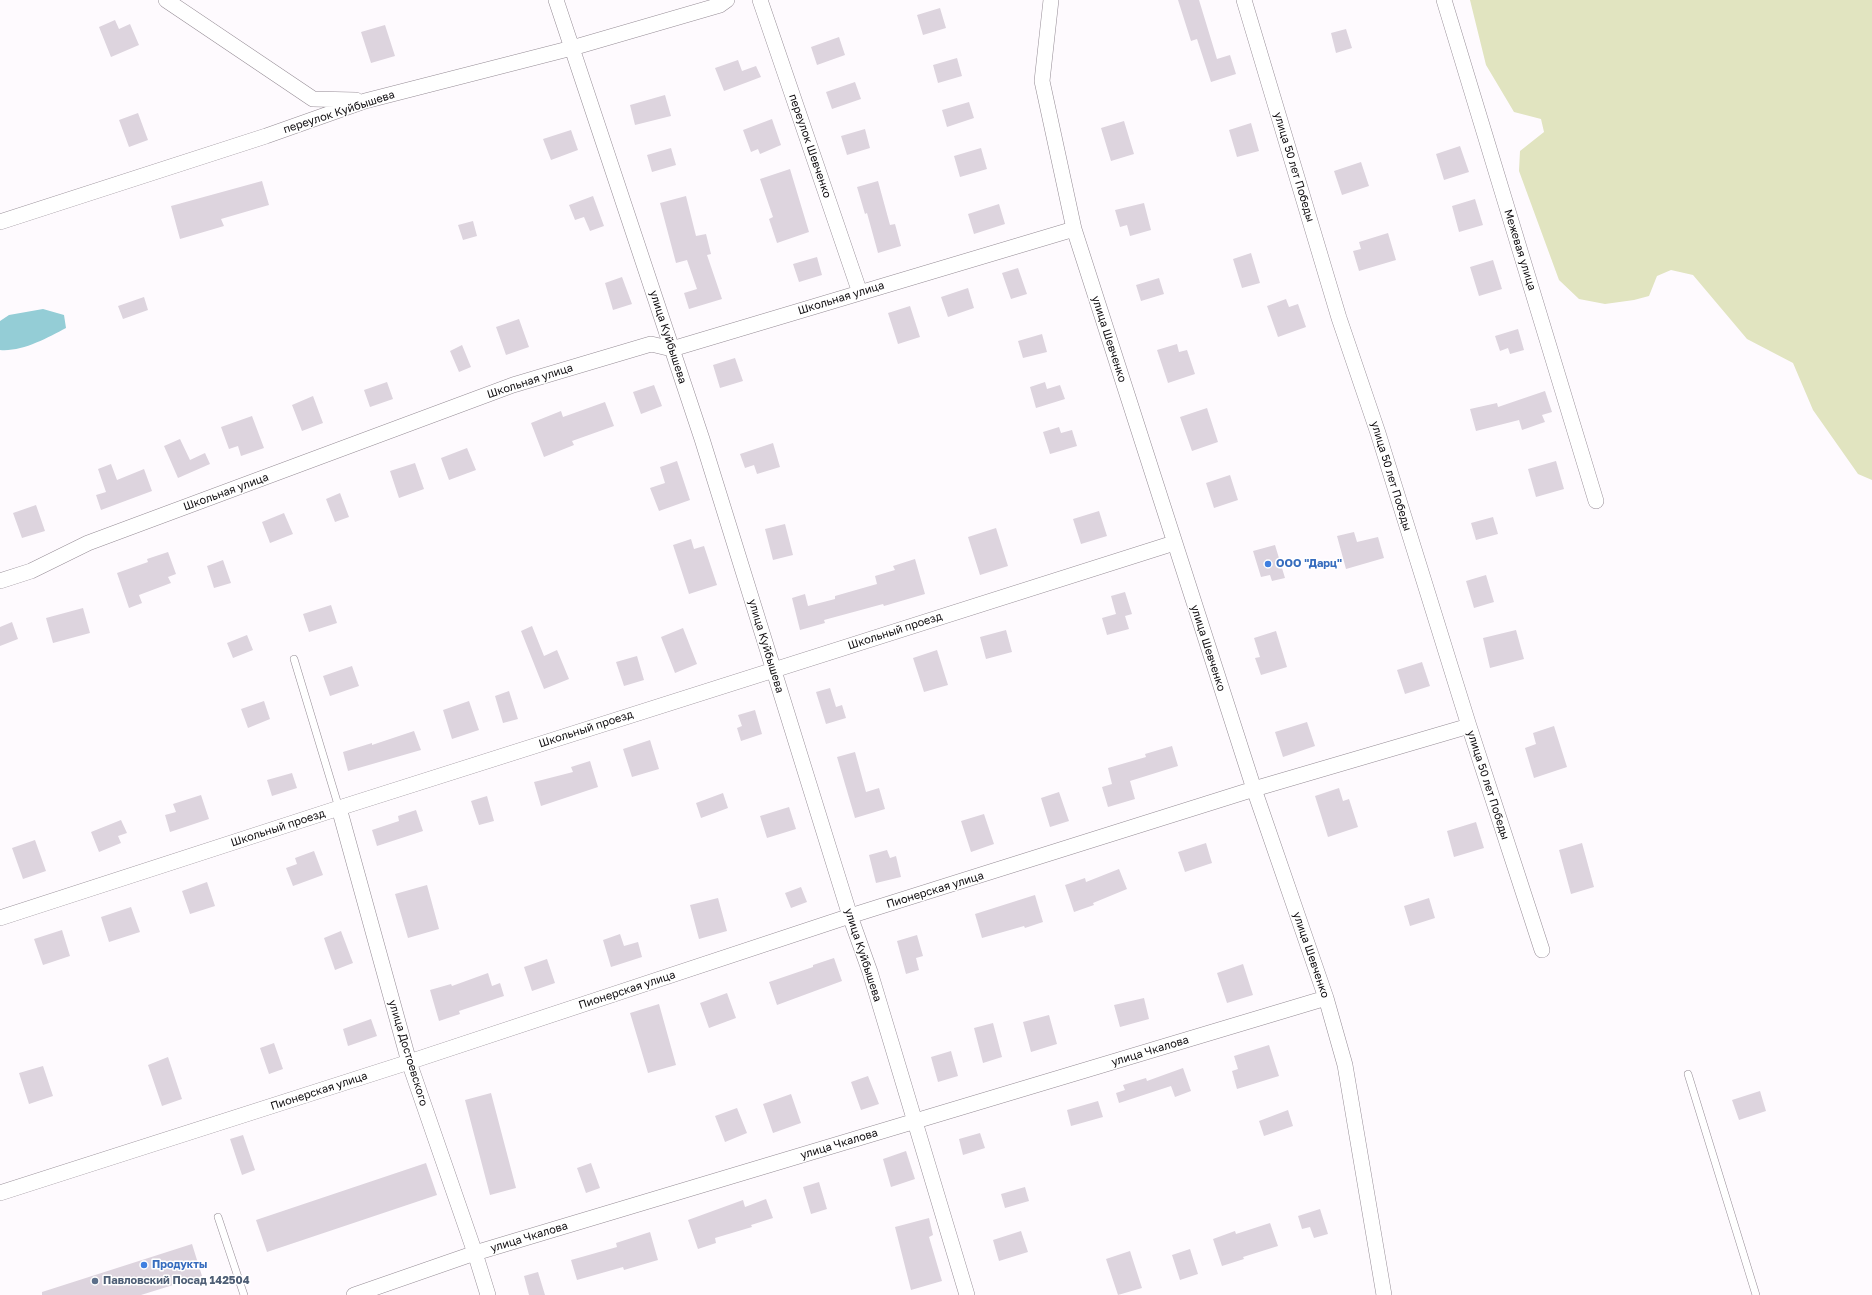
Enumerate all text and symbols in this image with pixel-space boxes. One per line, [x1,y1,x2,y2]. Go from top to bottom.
street label: переулок Куйбышева [282,88,396,136]
street label: переулок Шевченко [786,92,834,200]
street label: улица 50 лет Победы [1271,111,1317,223]
street label: Межевая улица [1501,208,1539,292]
street label: Школьная улица [796,279,886,317]
street label: улица Куйбышева [647,289,689,385]
street label: улица Шевченко [1089,294,1129,384]
street label: Школьная улица [485,361,575,401]
street label: улица 50 лет Победы [1368,420,1414,532]
street label: Школьная улица [182,470,270,514]
place label: ООО "Дарц" [1276,557,1342,571]
marker: ООО "Дарц" [1263,559,1273,569]
street label: улица Куйбышева [745,597,787,695]
street label: улица Шевченко [1188,603,1228,693]
street label: Школьный проезд [846,610,944,652]
street label: Школьный проезд [537,708,635,750]
street label: улица 50 лет Победы [1464,729,1512,841]
street label: Школьный проезд [229,807,327,849]
street label: Пионерская улица [885,869,985,911]
street label: улица Куйбышева [842,907,884,1003]
street label: улица Шевченко [1290,910,1332,1000]
street label: Пионерская улица [577,968,677,1012]
street label: улица Достоевского [386,998,430,1108]
street label: улица Чкалова [1110,1033,1190,1069]
street label: Пионерская улица [269,1069,369,1113]
street label: улица Чкалова [799,1126,879,1162]
street label: улица Чкалова [489,1219,569,1255]
place label: Продукты [152,1258,207,1272]
marker: Продукты [139,1260,149,1270]
place label: Павловский Посад 142504 [103,1274,250,1288]
marker: Павловский Посад 142504 [90,1276,100,1286]

